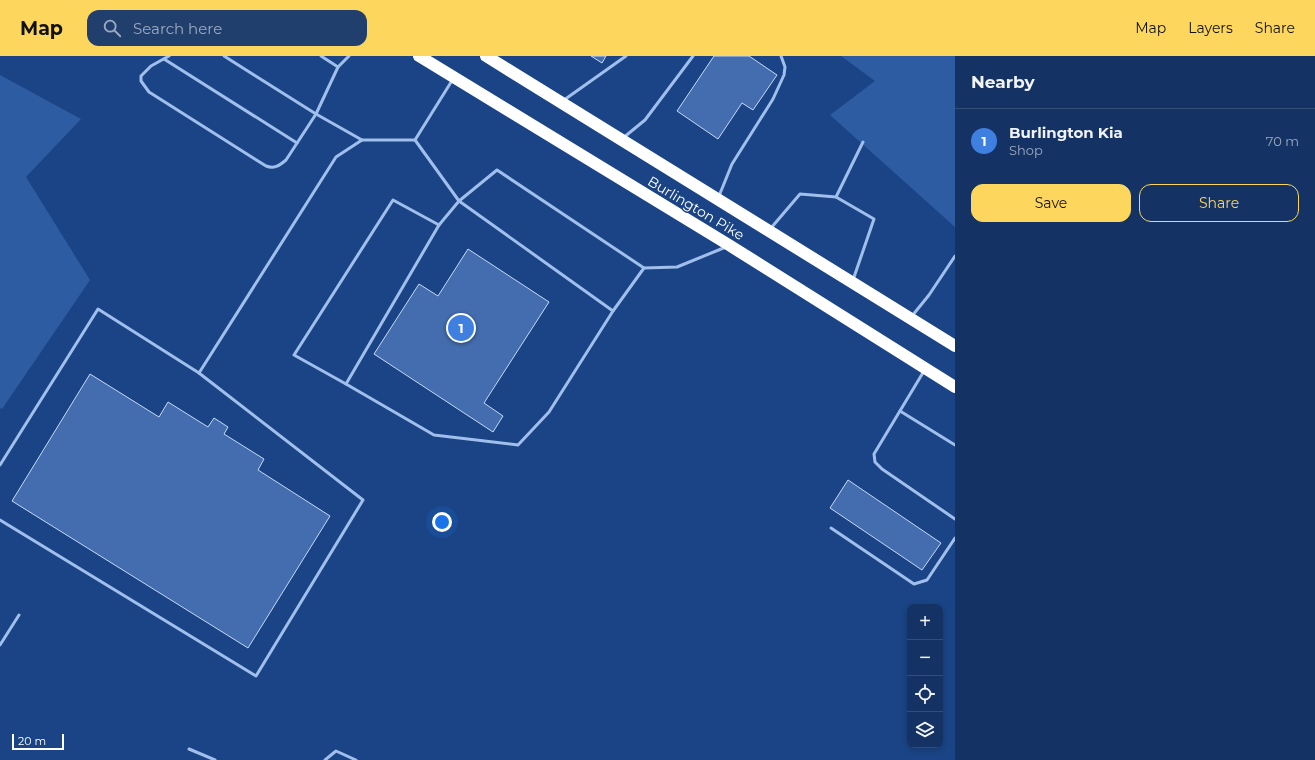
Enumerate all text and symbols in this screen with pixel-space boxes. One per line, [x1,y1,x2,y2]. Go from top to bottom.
search box [87,10,367,46]
text: Map [20,17,63,40]
icon: search [101,17,123,39]
text: Search here [133,19,222,38]
text: Map [1135,19,1166,37]
text: Layers [1188,19,1233,37]
text: Share [1255,19,1295,37]
text: Nearby [971,72,1035,92]
text: Burlington Kia [1009,123,1123,142]
text: 1 [981,133,987,149]
text: 70 m [1266,133,1299,149]
text: Shop [1009,142,1043,158]
street label: Burlington Pike [644,172,748,244]
button: Save [971,184,1131,222]
button: Share [1139,184,1299,222]
pin: 1 [448,313,474,343]
your location [432,512,452,532]
map controls [907,604,943,748]
button: + [907,604,943,640]
button: − [907,640,943,676]
button: locate [907,676,943,712]
button: layers [907,712,943,748]
scale bar [12,732,64,751]
text: 20 m [18,734,46,748]

